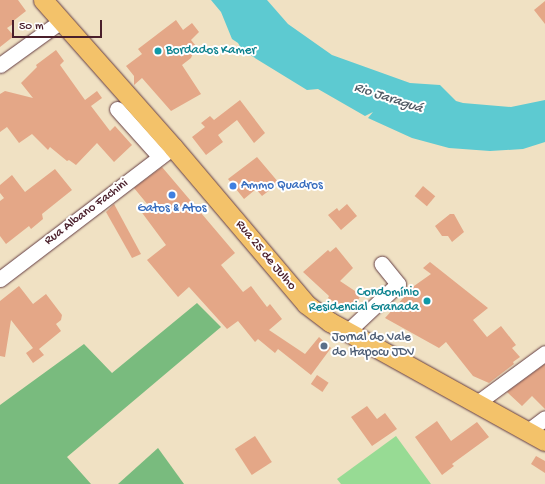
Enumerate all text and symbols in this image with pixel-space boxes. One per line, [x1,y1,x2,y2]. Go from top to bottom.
scale bar [14,12,104,38]
text: 50 m [19,20,44,34]
place label: Bordados Kamer [166,43,256,59]
marker: Bordados Kamer [153,46,163,56]
water label: Rio Jaraguá [352,80,424,118]
street label: Rua Albano Fachini [42,176,132,250]
place label: Ammo Quadros [241,178,323,194]
marker: Ammo Quadros [228,181,238,191]
marker: Gatos & Atos [167,190,177,200]
place label: Gatos & Atos [138,201,206,217]
street label: Rua 25 de Julho [231,218,299,294]
place label: Condomínio Residencial Granada [309,286,419,317]
marker: Condomínio Residencial Granada [422,296,432,306]
place label: Jornal do Vale do Itapocu JDV [332,331,414,362]
marker: Jornal do Vale do Itapocu JDV [319,341,329,351]

